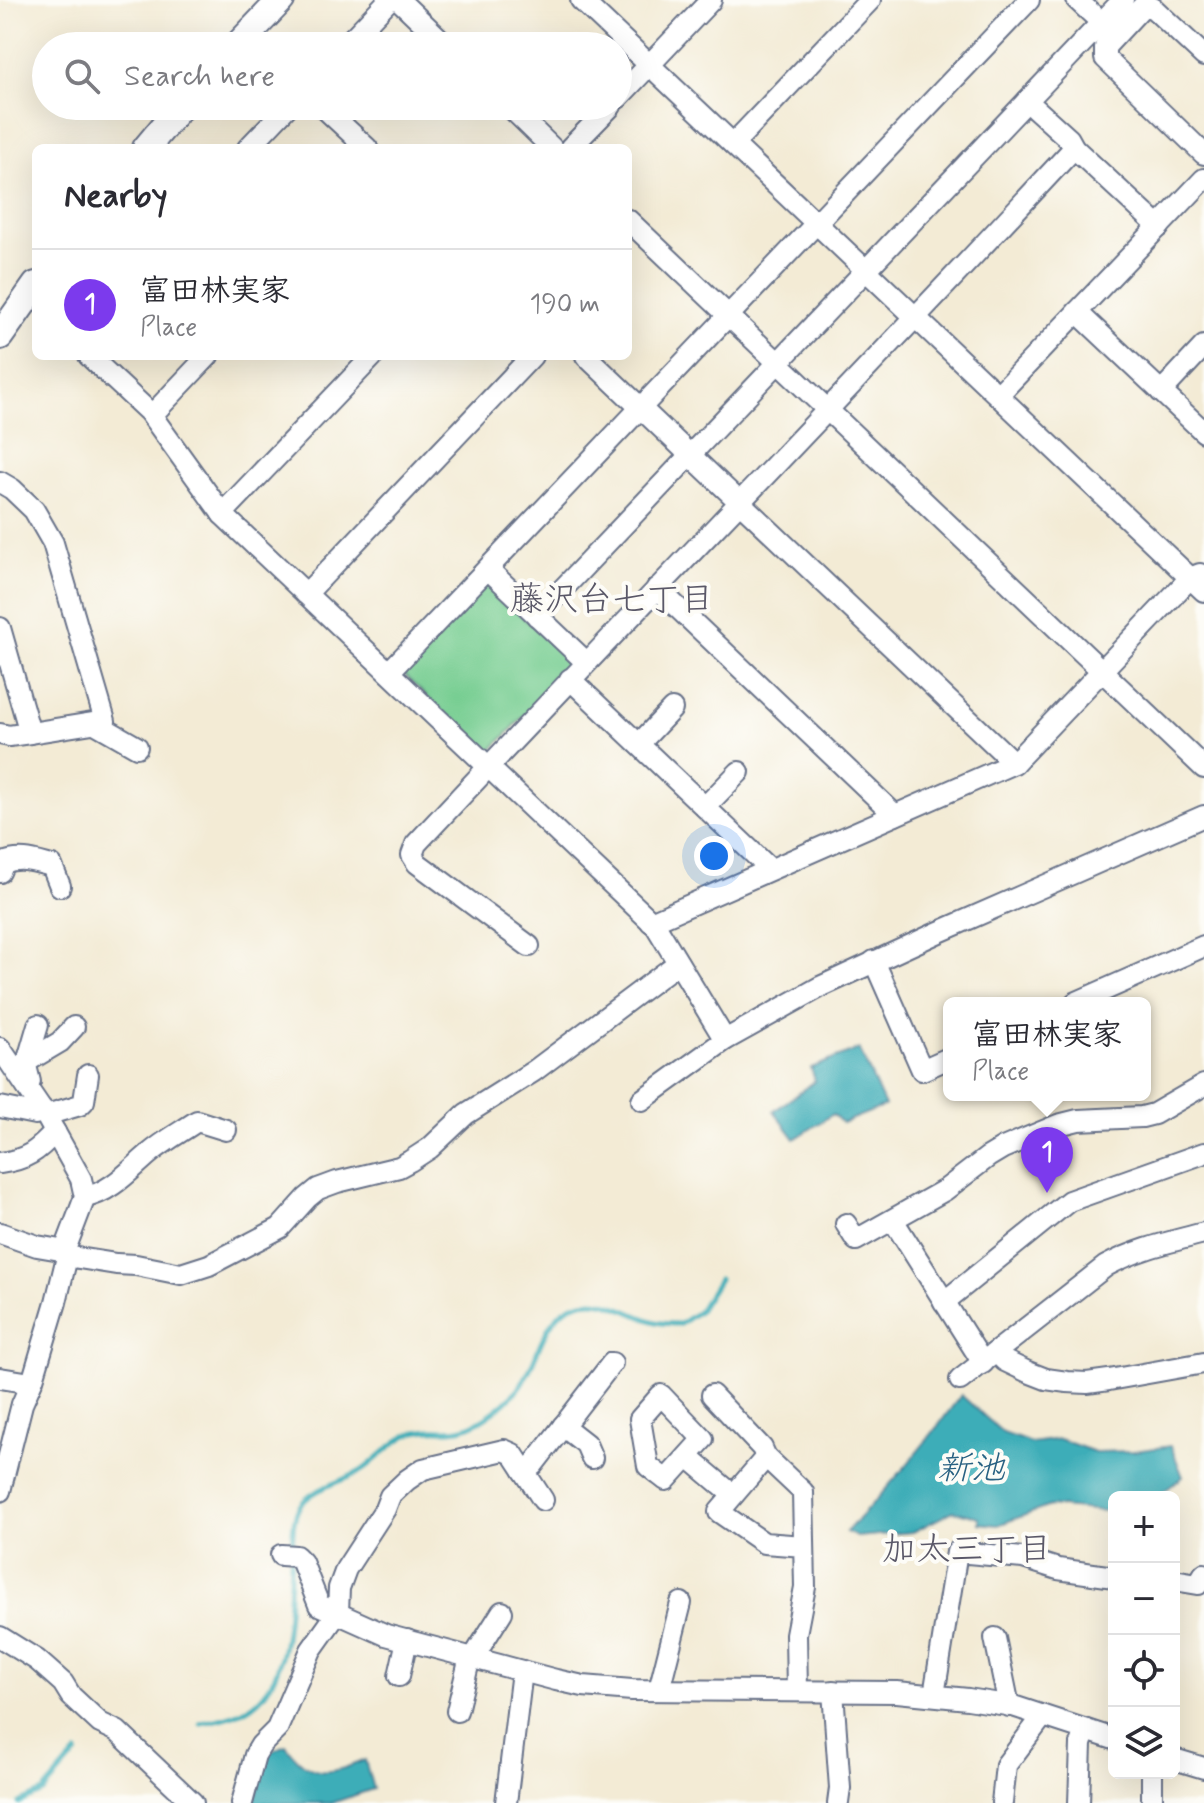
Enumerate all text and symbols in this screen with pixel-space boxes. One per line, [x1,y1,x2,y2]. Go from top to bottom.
search box [32,32,632,120]
icon: search [60,54,104,98]
text: Search here [124,57,275,96]
text: Nearby [64,174,168,219]
text: 富田林実家 [140,272,290,311]
text: 1 [84,288,96,322]
text: 190 m [530,288,600,322]
text: Place [140,311,197,345]
district label: 藤沢台七丁目 [510,578,714,623]
your location [694,836,734,876]
popup [943,997,1151,1101]
text: 富田林実家 [972,1016,1122,1055]
text: Place [972,1055,1029,1089]
pin: 1 [1021,1127,1073,1193]
water label: 新池 [937,1447,1006,1492]
map controls [1108,1491,1180,1779]
button: + [1108,1491,1180,1563]
district label: 加太三丁目 [882,1528,1052,1573]
button: − [1108,1563,1180,1635]
button: locate [1108,1635,1180,1707]
button: layers [1108,1707,1180,1779]

